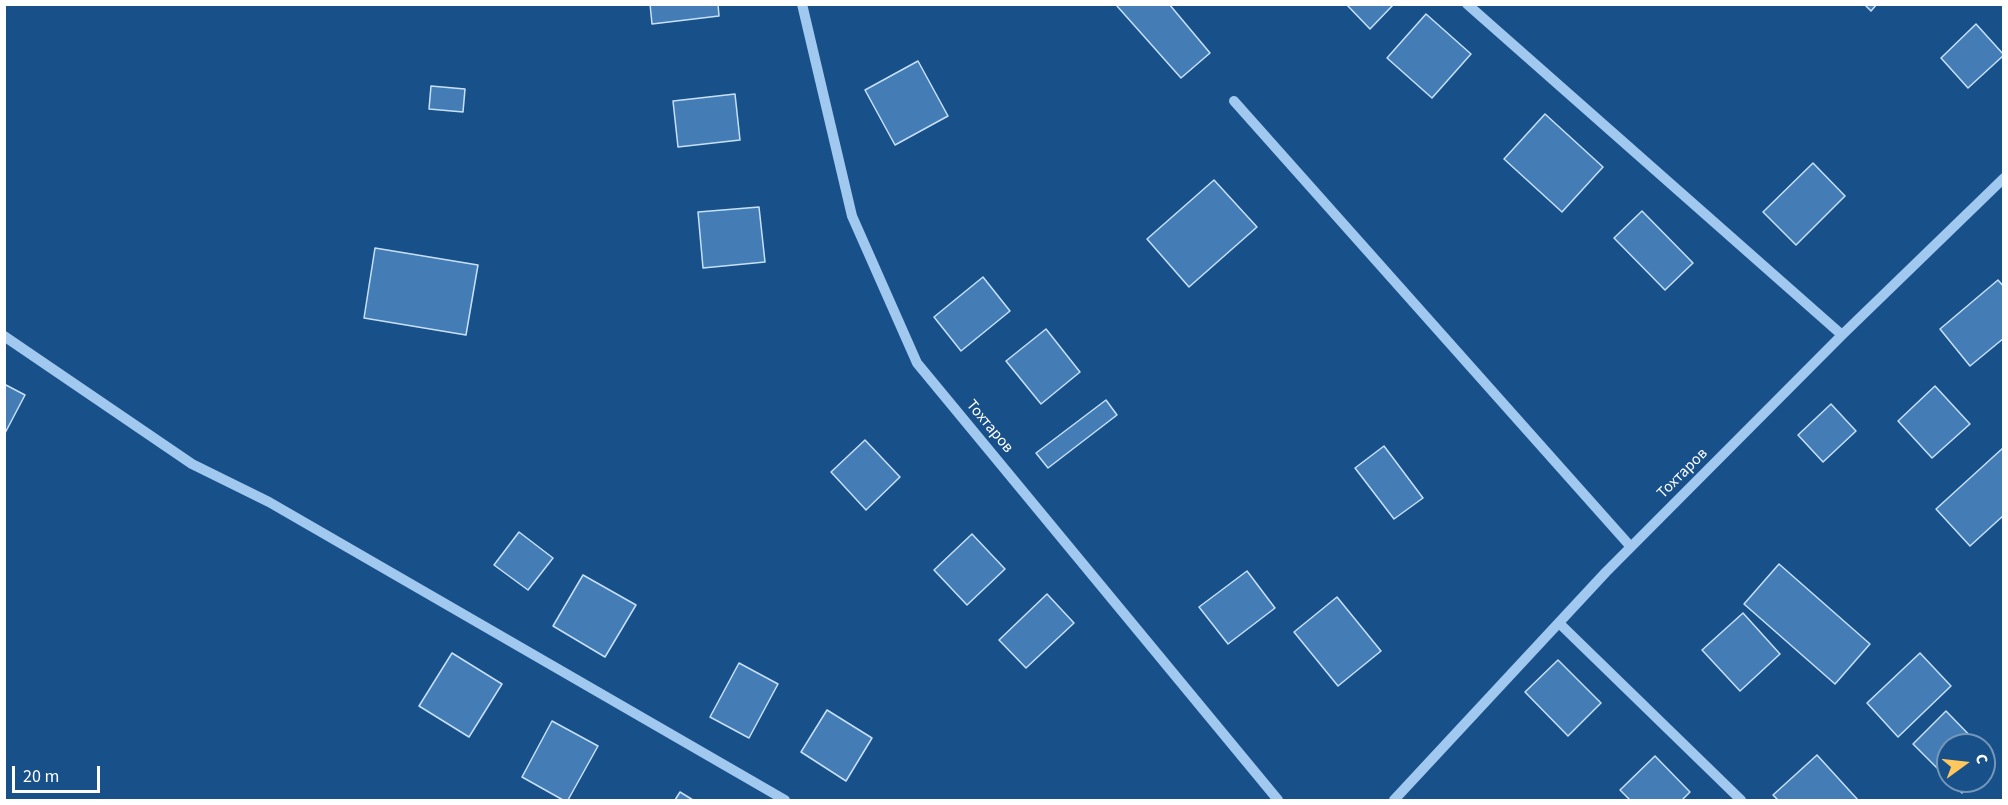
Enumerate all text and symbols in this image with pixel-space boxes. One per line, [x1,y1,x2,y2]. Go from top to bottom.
street label: Тохтаров [961,397,1017,457]
street label: Тохтаров [1654,445,1712,503]
north arrow [1936,733,1996,793]
text: С [1970,752,1993,766]
scale bar [15,754,104,792]
text: 20 m [23,764,59,789]

